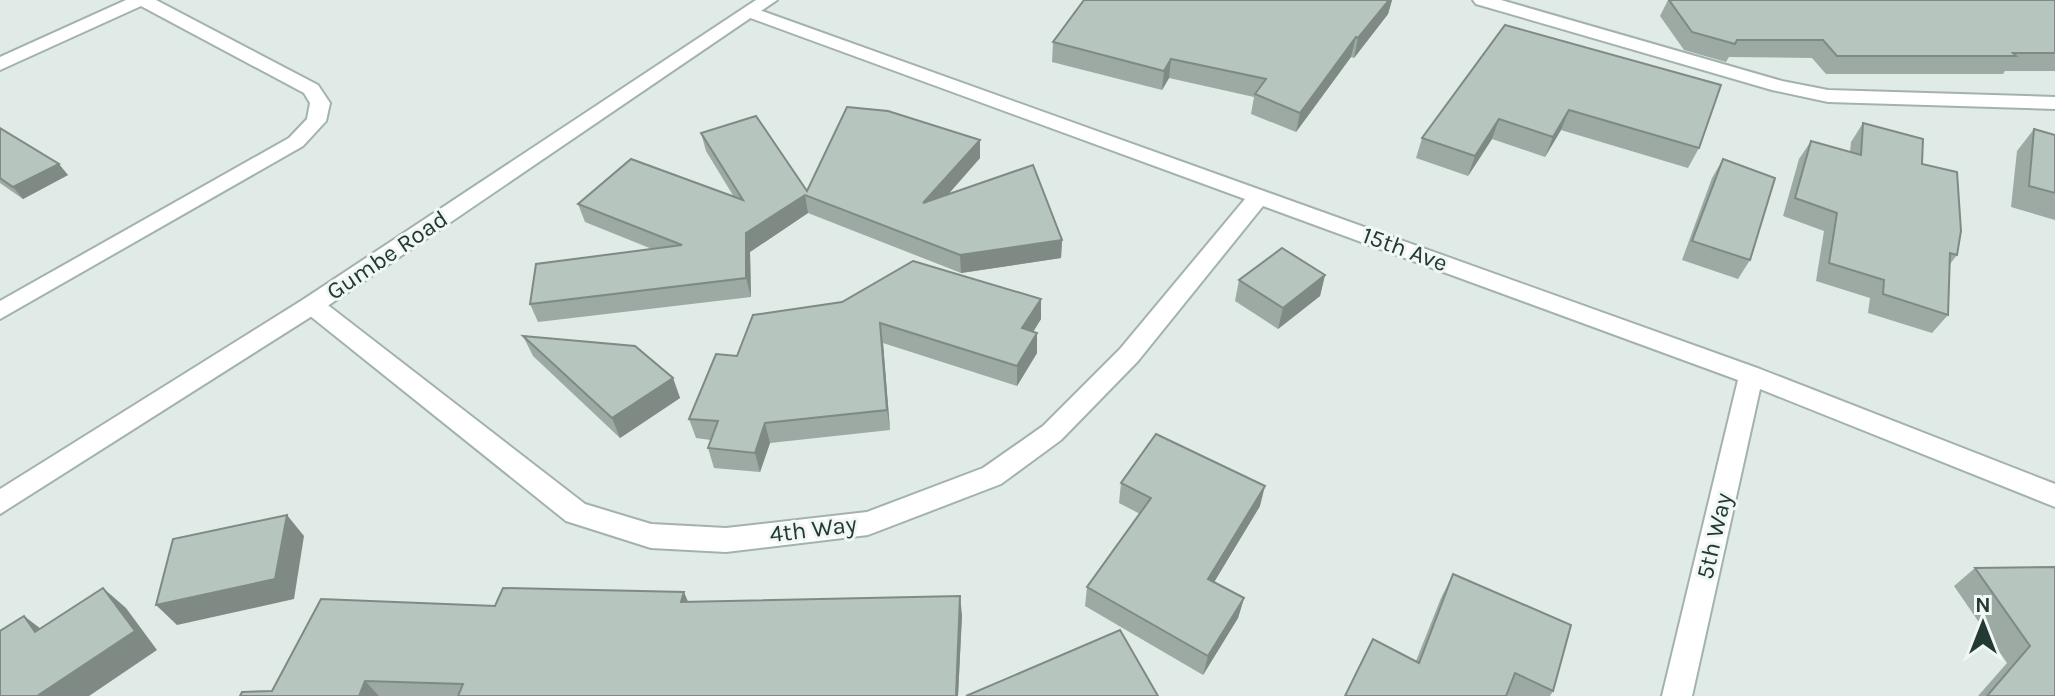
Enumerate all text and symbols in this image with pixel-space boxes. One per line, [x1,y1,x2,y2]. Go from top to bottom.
street label: Gumbe Road [321,204,453,306]
street label: 15th Ave [1359,221,1451,277]
street label: 5th Way [1690,490,1738,582]
street label: 4th Way [768,510,858,548]
north arrow [1943,584,2023,664]
text: N [1975,592,1991,618]

